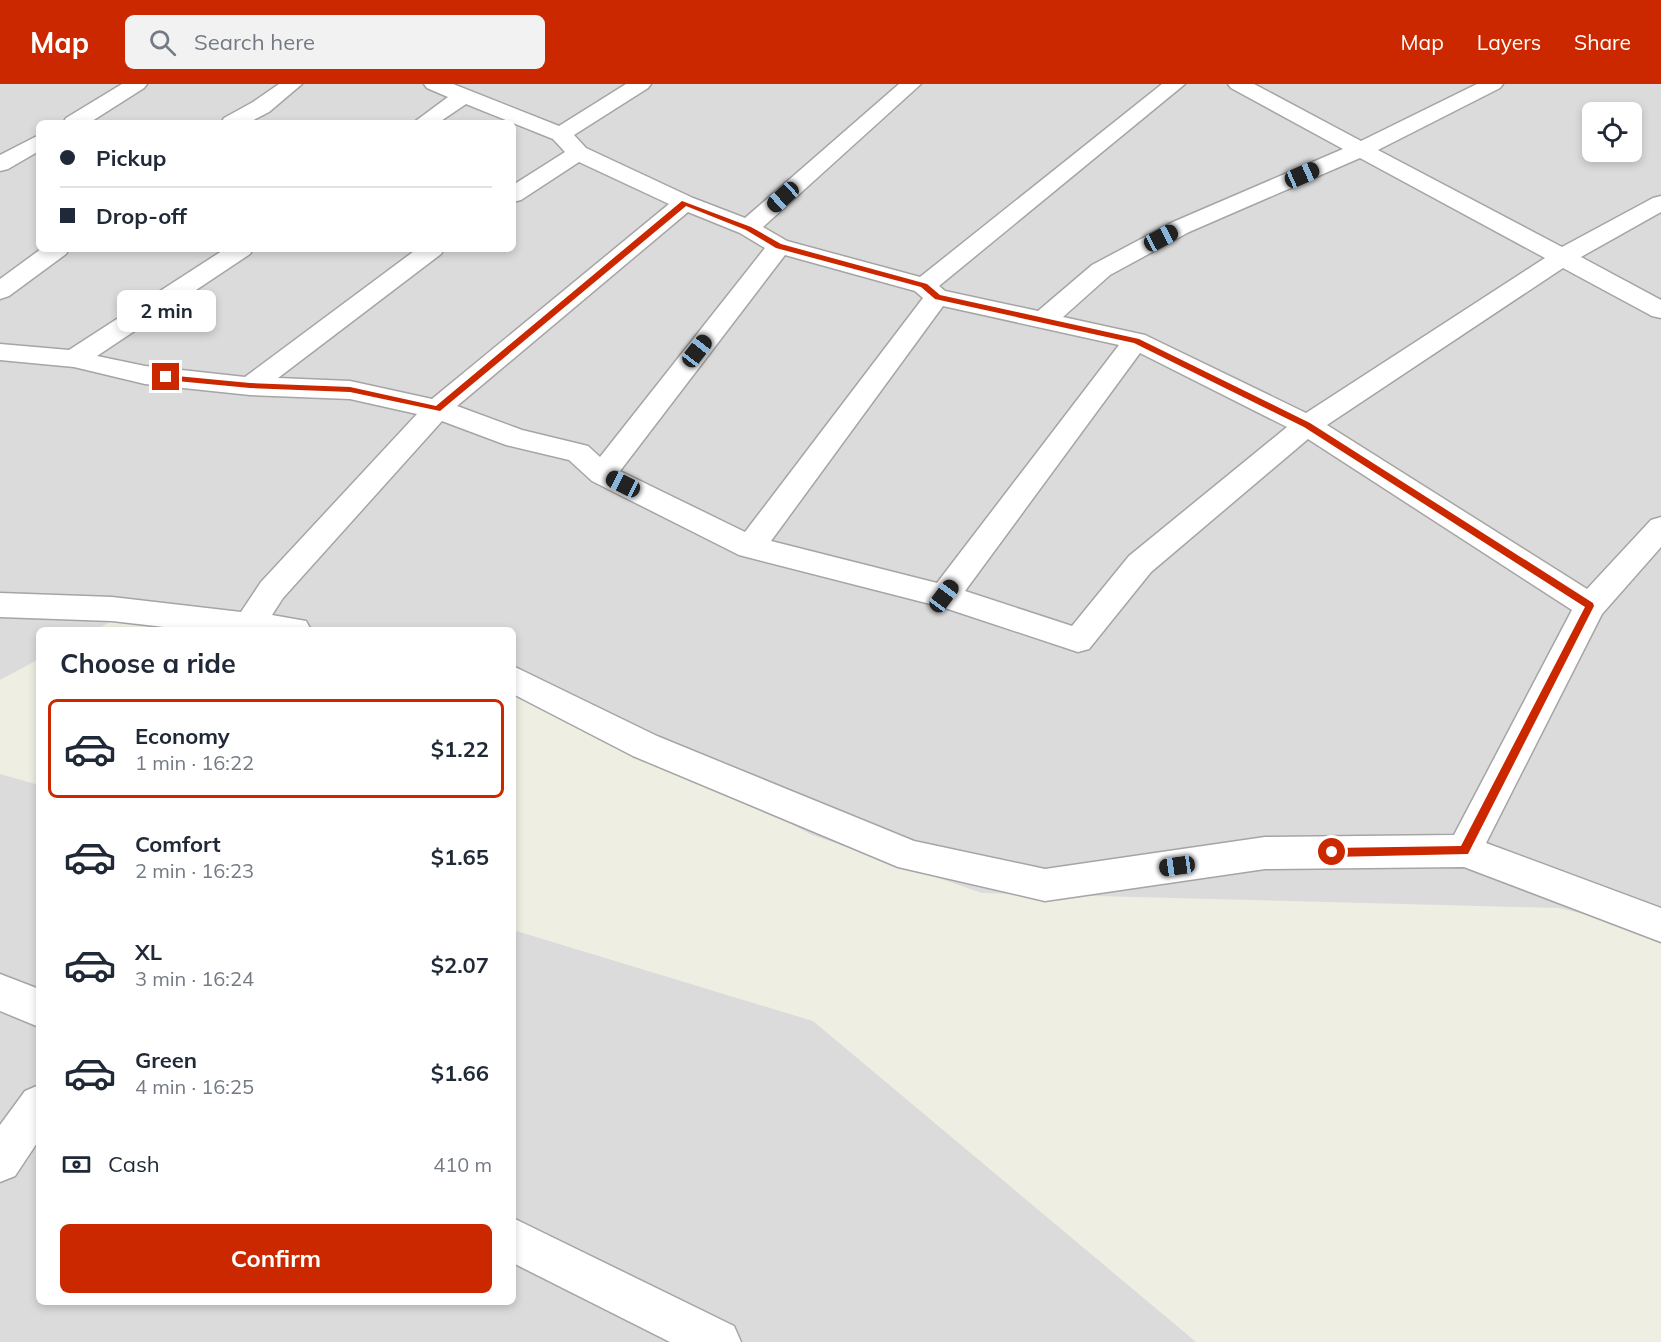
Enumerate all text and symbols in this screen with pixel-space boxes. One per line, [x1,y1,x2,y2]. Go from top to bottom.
search box [125,15,545,69]
text: Map [30,25,89,60]
icon: search [146,26,179,59]
text: Search here [194,28,315,56]
text: Map [1401,29,1444,55]
text: Layers [1477,29,1541,55]
text: Share [1574,29,1631,55]
map controls [1582,102,1642,162]
button: locate [1582,102,1642,162]
text: Pickup [96,144,166,172]
car [1282,159,1322,191]
car [764,178,802,216]
text: Drop-off [96,202,187,230]
car [1141,222,1181,254]
callout: 2 min [116,290,216,332]
text: 2 min [140,298,193,323]
car [679,331,715,371]
route end [152,363,179,390]
car [603,468,643,500]
car [926,576,962,616]
text: Choose a ride [60,646,236,680]
icon: car [63,722,117,776]
text: Economy [135,722,230,750]
text: $1.22 [431,735,489,763]
text: 1 min · 16:22 [135,750,254,775]
icon: car [63,830,117,884]
text: Comfort [135,830,221,858]
route start [1318,838,1345,865]
text: $1.65 [431,843,489,871]
car [1158,855,1196,877]
text: 2 min · 16:23 [135,858,254,883]
icon: car [63,938,117,992]
text: XL [135,938,162,966]
text: $2.07 [431,951,489,979]
text: 3 min · 16:24 [135,966,254,991]
icon: car [63,1046,117,1100]
text: Green [135,1046,197,1074]
text: $1.66 [431,1059,489,1087]
text: 4 min · 16:25 [135,1074,254,1099]
icon: cash [60,1148,93,1181]
text: Cash [108,1150,160,1178]
text: 410 m [433,1152,492,1177]
button: Confirm [60,1224,492,1293]

